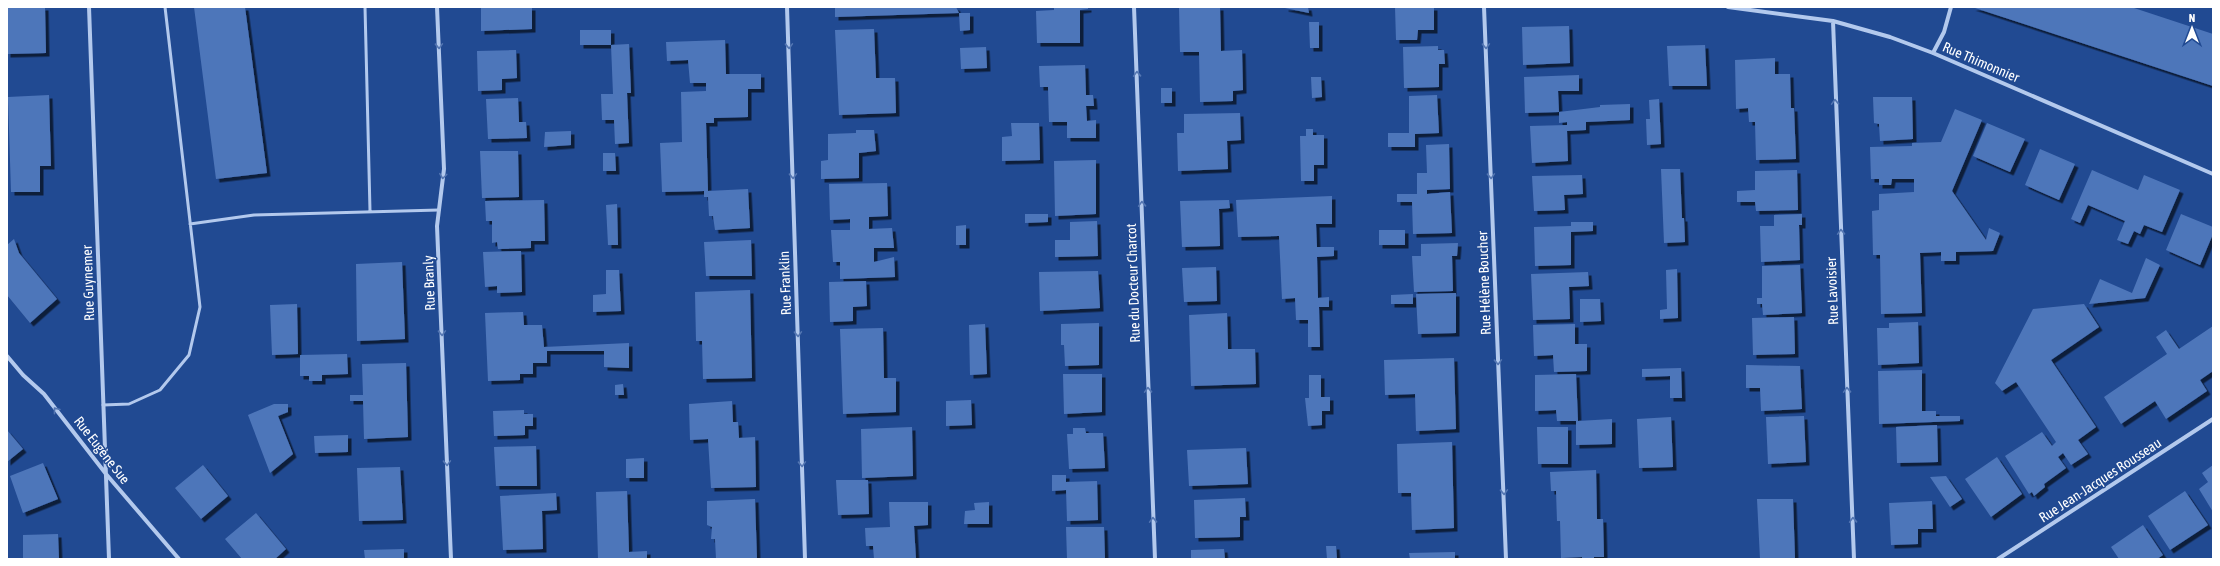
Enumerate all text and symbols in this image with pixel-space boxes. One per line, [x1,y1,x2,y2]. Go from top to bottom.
north arrow [2172,8,2212,48]
text: N [2189,12,2195,24]
street label: Rue Thimonnier [1940,39,2023,86]
one-way arrow [435,43,443,49]
one-way arrow [784,43,793,49]
one-way arrow [1481,43,1490,49]
one-way arrow [1133,71,1141,77]
one-way arrow [1831,99,1839,105]
one-way arrow [439,173,448,179]
one-way arrow [789,173,797,179]
one-way arrow [1487,173,1495,179]
one-way arrow [1137,201,1146,207]
street label: Rue du Docteur Charcot [1123,223,1143,343]
one-way arrow [1836,229,1845,235]
street label: Rue Hélène Boucher [1474,230,1494,335]
street label: Rue Guynemer [79,244,97,321]
street label: Rue Franklin [776,251,794,315]
street label: Rue Branly [420,255,438,311]
street label: Rue Lavoisier [1823,256,1841,325]
one-way arrow [438,330,446,336]
one-way arrow [794,331,802,337]
one-way arrow [1494,359,1503,365]
one-way arrow [1144,387,1153,393]
one-way arrow [1843,387,1852,393]
one-way arrow [54,407,61,414]
street label: Rue Eugène Sue [71,413,133,487]
street label: Rue Jean-Jacques Rousseau [2036,435,2164,525]
one-way arrow [443,460,452,466]
one-way arrow [798,461,806,467]
one-way arrow [1499,489,1508,495]
one-way arrow [1149,517,1157,523]
one-way arrow [1848,517,1857,523]

